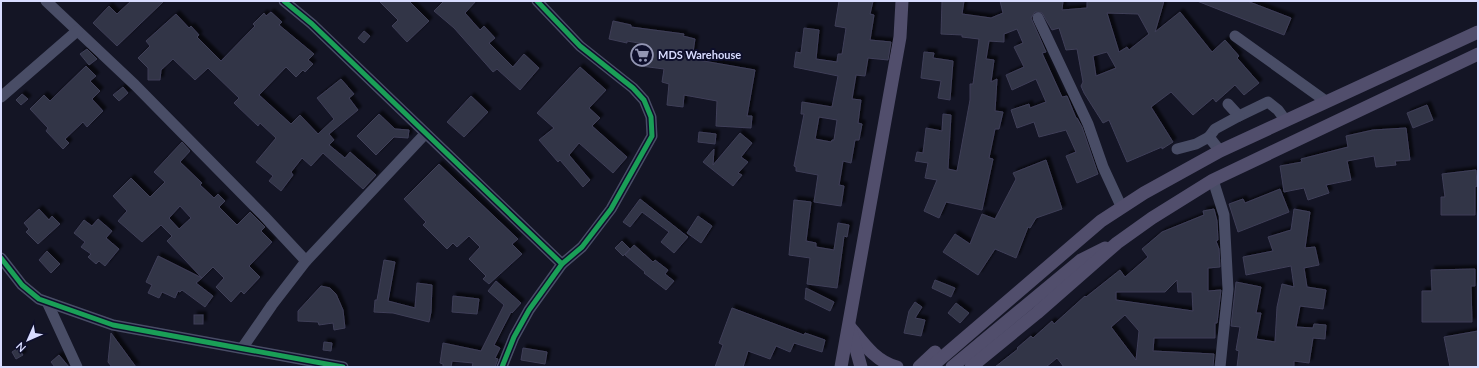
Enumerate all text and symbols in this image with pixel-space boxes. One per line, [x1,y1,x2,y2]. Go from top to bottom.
supermarket icon: MDS Warehouse [629,42,655,68]
place label: MDS Warehouse [658,48,741,61]
north arrow [8,320,48,360]
text: N [13,340,28,355]

